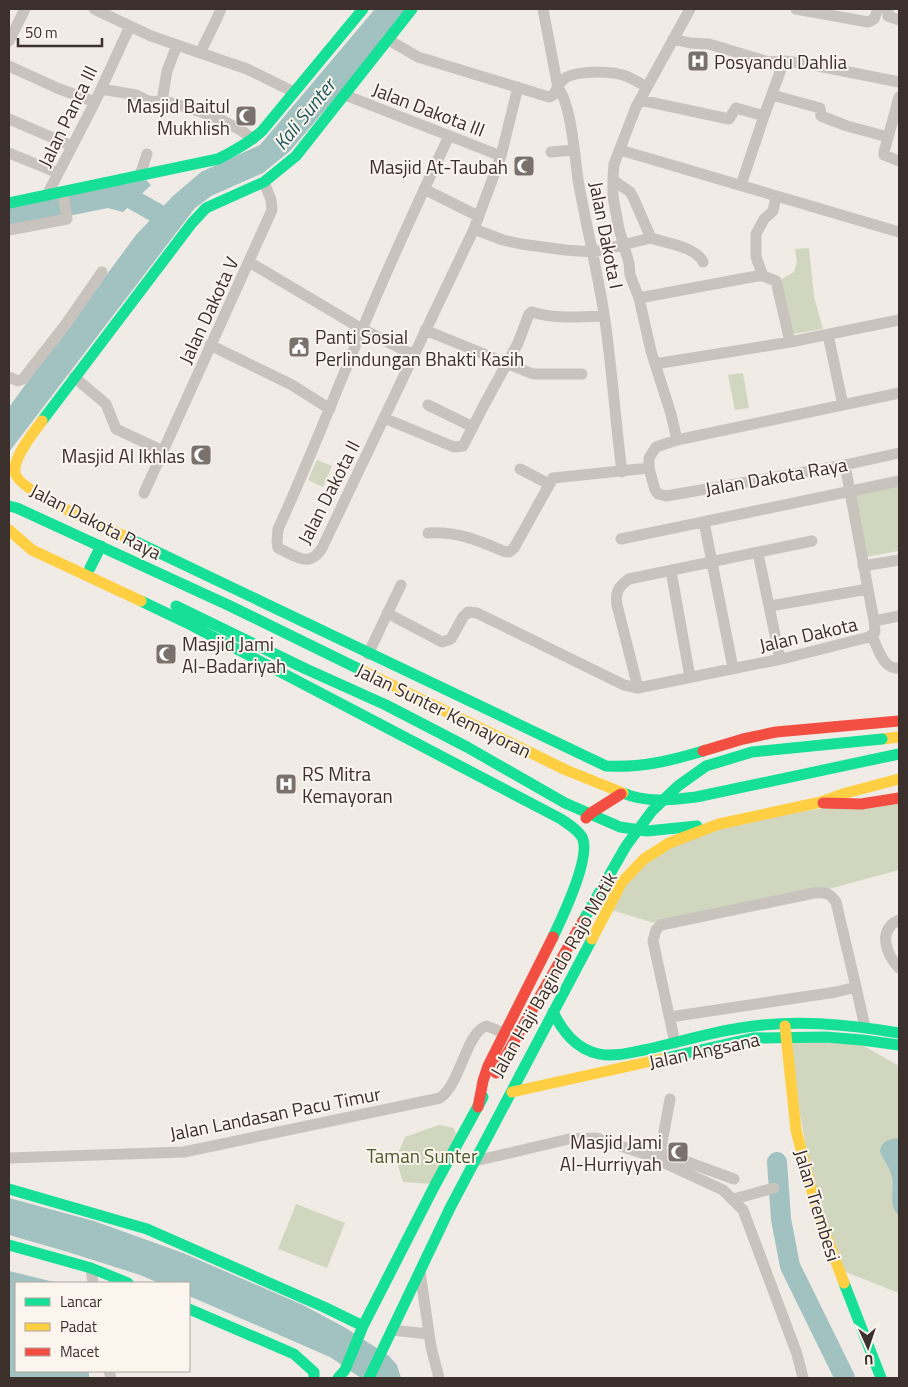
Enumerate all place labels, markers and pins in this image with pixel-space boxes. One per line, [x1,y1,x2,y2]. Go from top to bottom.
place label: Posyandu Dahlia [714,47,847,76]
hospital icon: Posyandu Dahlia [686,49,710,73]
place label: Masjid Baitul Mukhlish [127,91,230,142]
mosque icon: Masjid Baitul Mukhlish [234,104,258,128]
place label: Masjid At-Taubah [369,152,508,181]
mosque icon: Masjid At-Taubah [512,154,536,178]
place label: Panti Sosial Perlindungan Bhakti Kasih [315,322,524,373]
public building icon: Panti Sosial Perlindungan Bhakti Kasih [287,335,311,359]
place label: Masjid Al Ikhlas [62,441,185,470]
mosque icon: Masjid Al Ikhlas [189,443,213,467]
place label: Masjid Jami Al-Badariyah [182,629,286,680]
mosque icon: Masjid Jami Al-Badariyah [154,642,178,666]
place label: RS Mitra Kemayoran [302,759,393,810]
hospital icon: RS Mitra Kemayoran [274,772,298,796]
place label: Masjid Jami Al-Hurriyyah [560,1127,662,1178]
mosque icon: Masjid Jami Al-Hurriyyah [666,1140,690,1164]

